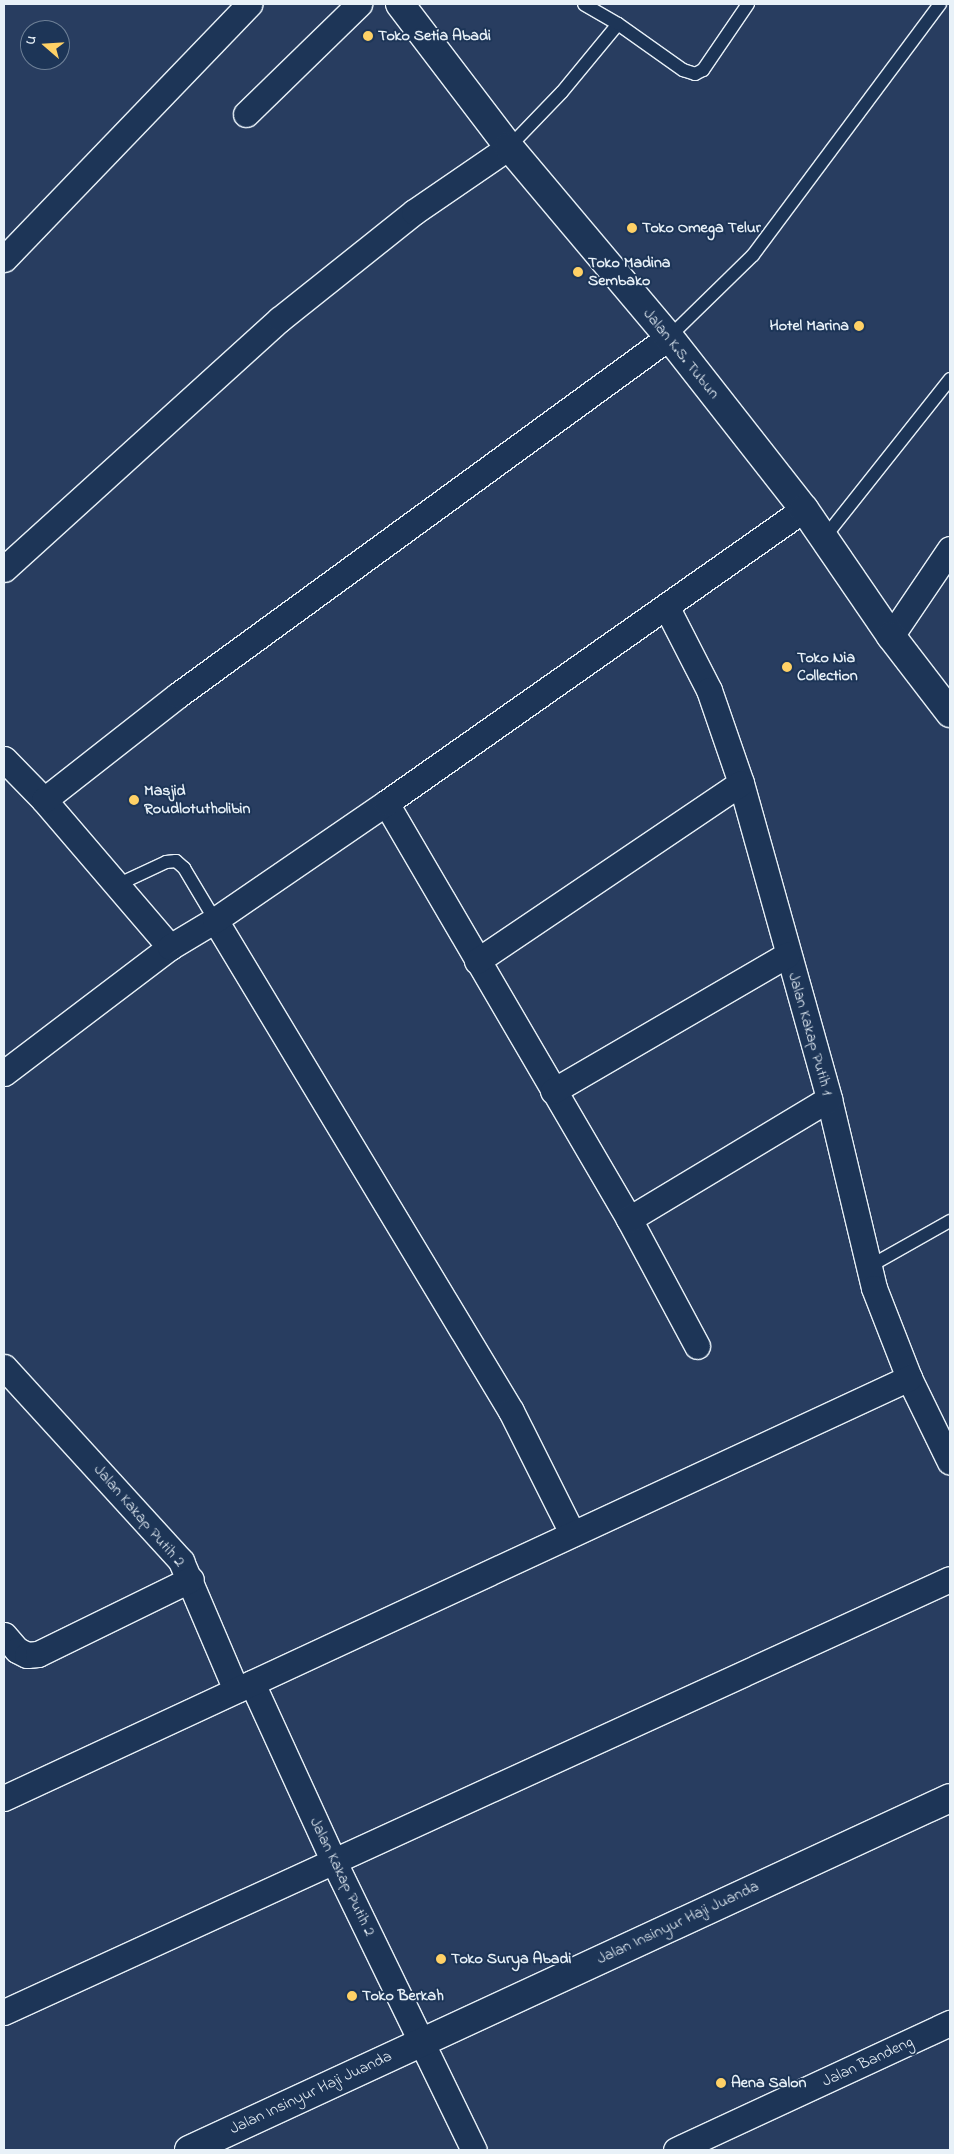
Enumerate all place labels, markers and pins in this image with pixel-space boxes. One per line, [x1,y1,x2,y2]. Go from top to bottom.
place label: Toko Setia Abadi [378,26,491,46]
marker: Toko Setia Abadi [362,30,374,42]
place label: Toko Omega Telur [642,218,761,238]
marker: Toko Omega Telur [626,222,638,234]
place label: Toko Madina Sembako [588,253,670,291]
marker: Toko Madina Sembako [572,266,584,278]
place label: Hotel Marina [769,316,849,336]
marker: Hotel Marina [853,320,865,332]
place label: Toko Nia Collection [797,648,858,686]
marker: Toko Nia Collection [781,661,793,673]
place label: Masjid Roudlotutholibin [144,781,250,819]
marker: Masjid Roudlotutholibin [128,794,140,806]
place label: Toko Surya Abadi [451,1949,571,1969]
marker: Toko Surya Abadi [435,1953,447,1965]
place label: Toko Berkah [362,1986,444,2006]
marker: Toko Berkah [346,1990,358,2002]
place label: Aena Salon [731,2073,806,2093]
marker: Aena Salon [715,2077,727,2089]

